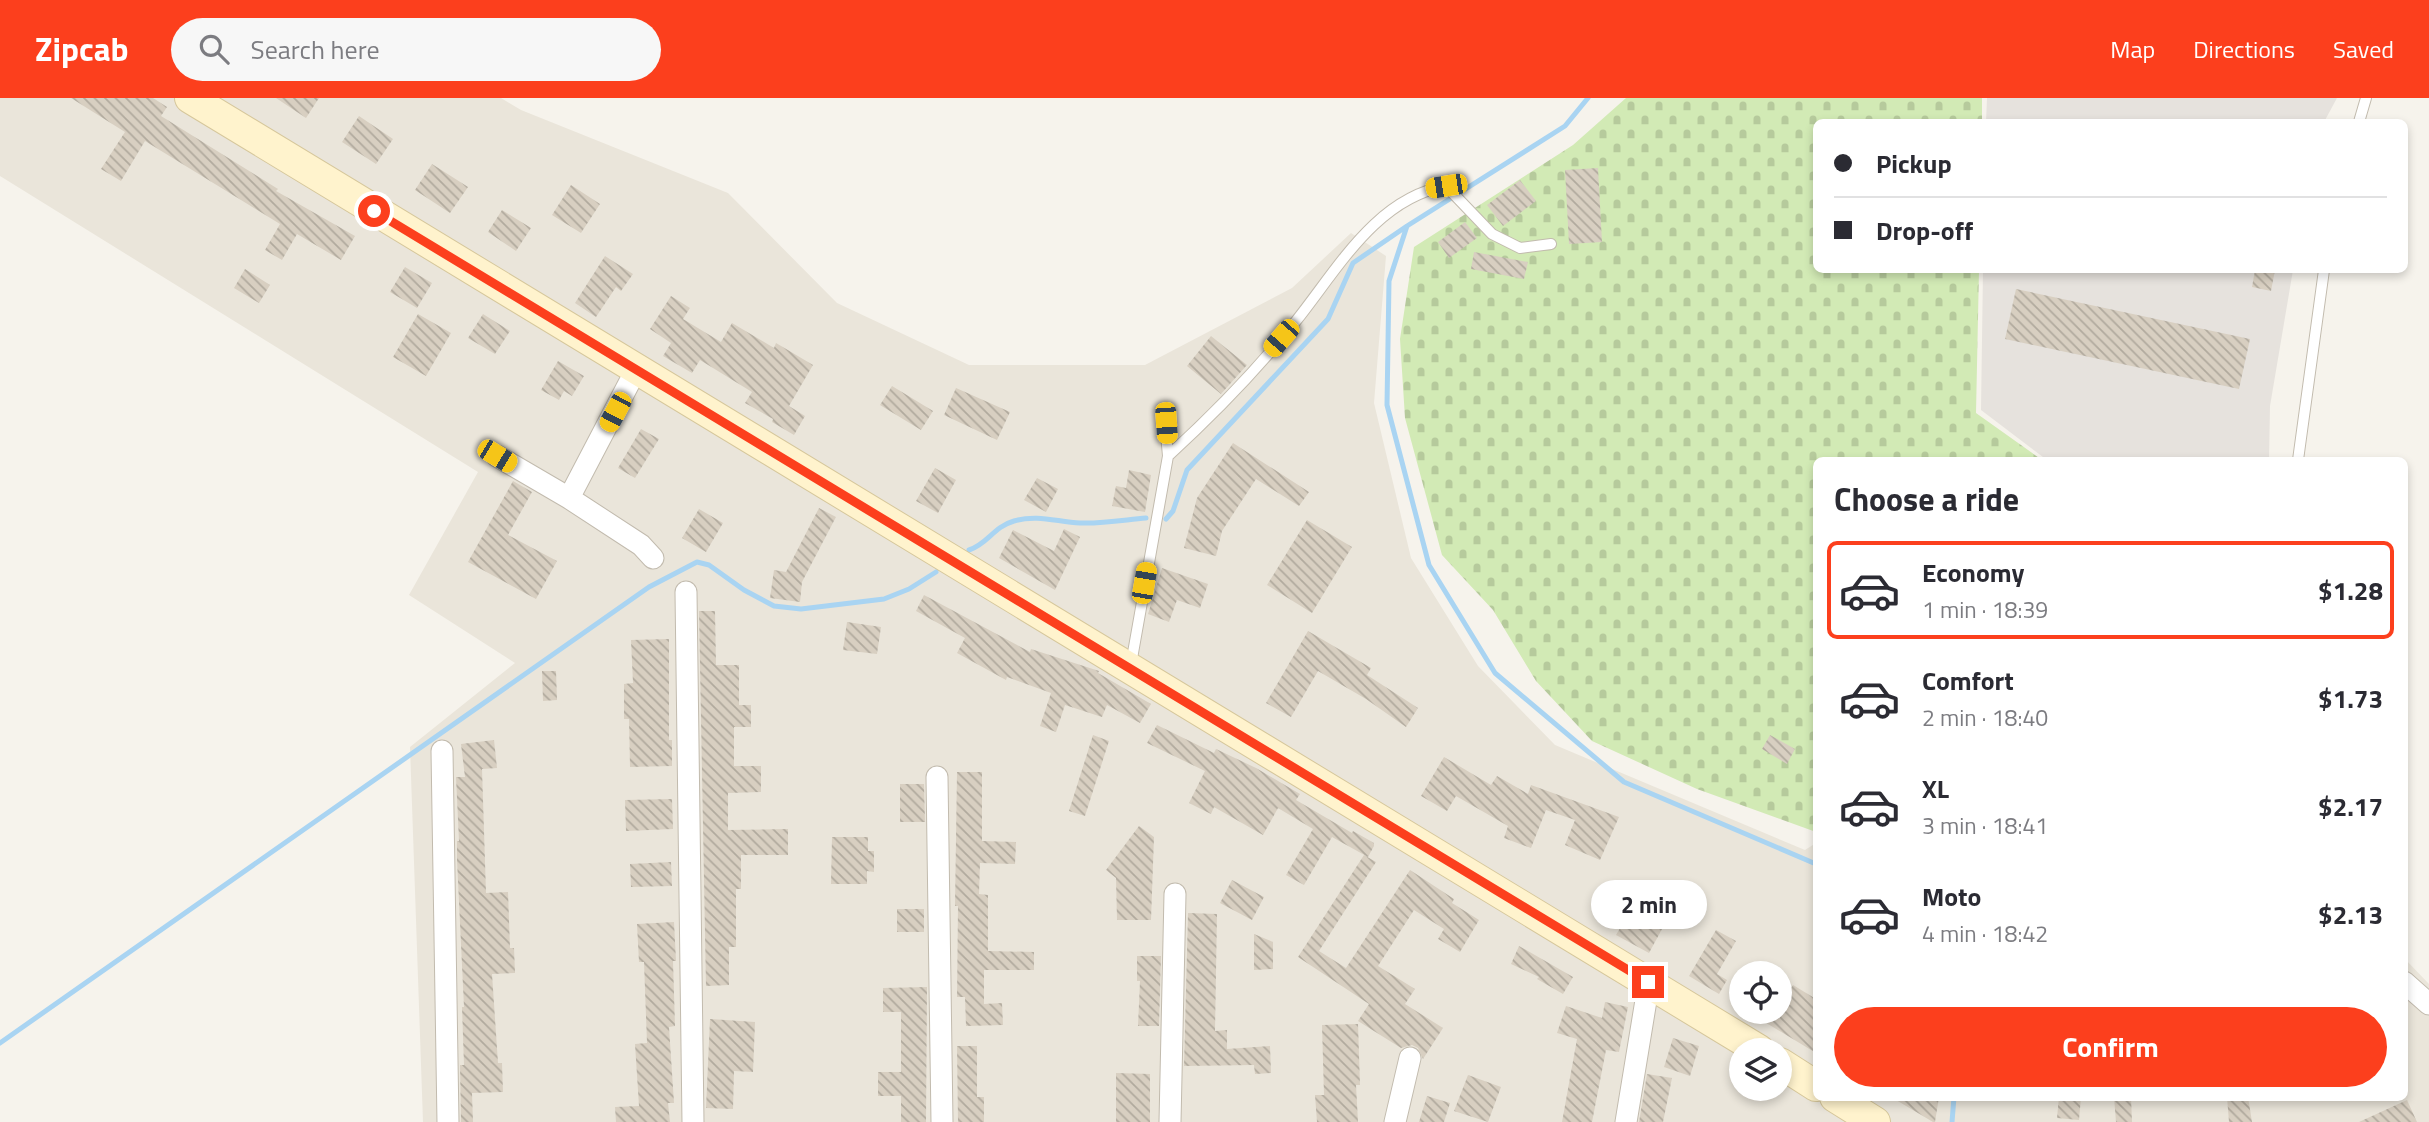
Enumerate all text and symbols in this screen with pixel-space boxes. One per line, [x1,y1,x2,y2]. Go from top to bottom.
search box [171,18,661,81]
text: Zipcab [35,24,129,74]
icon: search [195,30,233,68]
text: Search here [251,30,380,69]
text: Map [2110,31,2155,67]
text: Directions [2193,31,2295,67]
text: Saved [2333,31,2394,67]
text: Pickup [1876,144,1952,183]
car [1424,172,1469,200]
route start [358,195,390,227]
text: Drop-off [1876,211,1973,250]
car [1260,315,1303,361]
car [596,389,635,435]
car [1155,401,1178,445]
car [474,436,521,476]
text: Choose a ride [1834,475,2019,523]
text: Economy [1922,553,2024,592]
icon: car [1838,559,1901,622]
car [1131,560,1158,606]
text: $1.28 [2318,571,2383,610]
text: 1 min · 18:39 [1922,592,2048,627]
text: Comfort [1922,661,2014,700]
icon: car [1838,667,1901,730]
text: $1.73 [2318,679,2383,718]
text: 2 min · 18:40 [1922,700,2048,735]
text: XL [1922,769,1949,808]
icon: car [1838,775,1901,838]
text: $2.17 [2318,787,2383,826]
text: 3 min · 18:41 [1922,808,2048,843]
text: Moto [1922,877,1981,916]
callout: 2 min [1590,880,1706,930]
icon: car [1838,883,1901,946]
text: 2 min [1621,887,1677,922]
text: $2.13 [2318,895,2383,934]
text: 4 min · 18:42 [1922,916,2048,951]
map controls [1729,961,1792,1101]
button: locate [1729,961,1792,1024]
route end [1632,966,1664,998]
button: Confirm [1834,1007,2387,1087]
button: layers [1729,1038,1792,1101]

